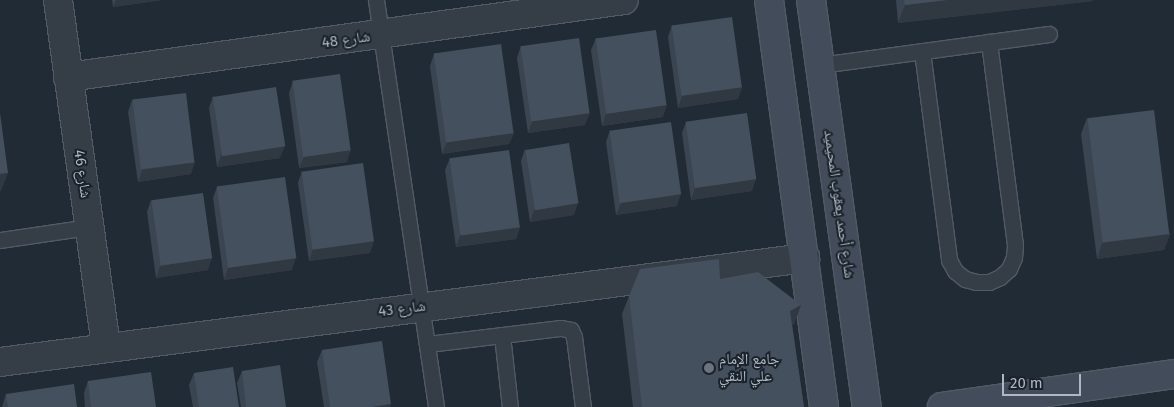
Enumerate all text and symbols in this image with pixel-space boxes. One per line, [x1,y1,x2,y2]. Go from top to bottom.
street label: شارع 48 [321,28,371,52]
street label: شارع أحمد يعقوب المحيميد [820,129,858,279]
street label: شارع 46 [70,149,94,199]
street label: شارع 43 [377,297,427,321]
place label: جامع الإمام علي النقي [719,350,780,385]
marker: جامع الإمام علي النقي [703,362,715,374]
scale bar [1004,364,1083,396]
text: 20 m [1010,374,1043,392]

